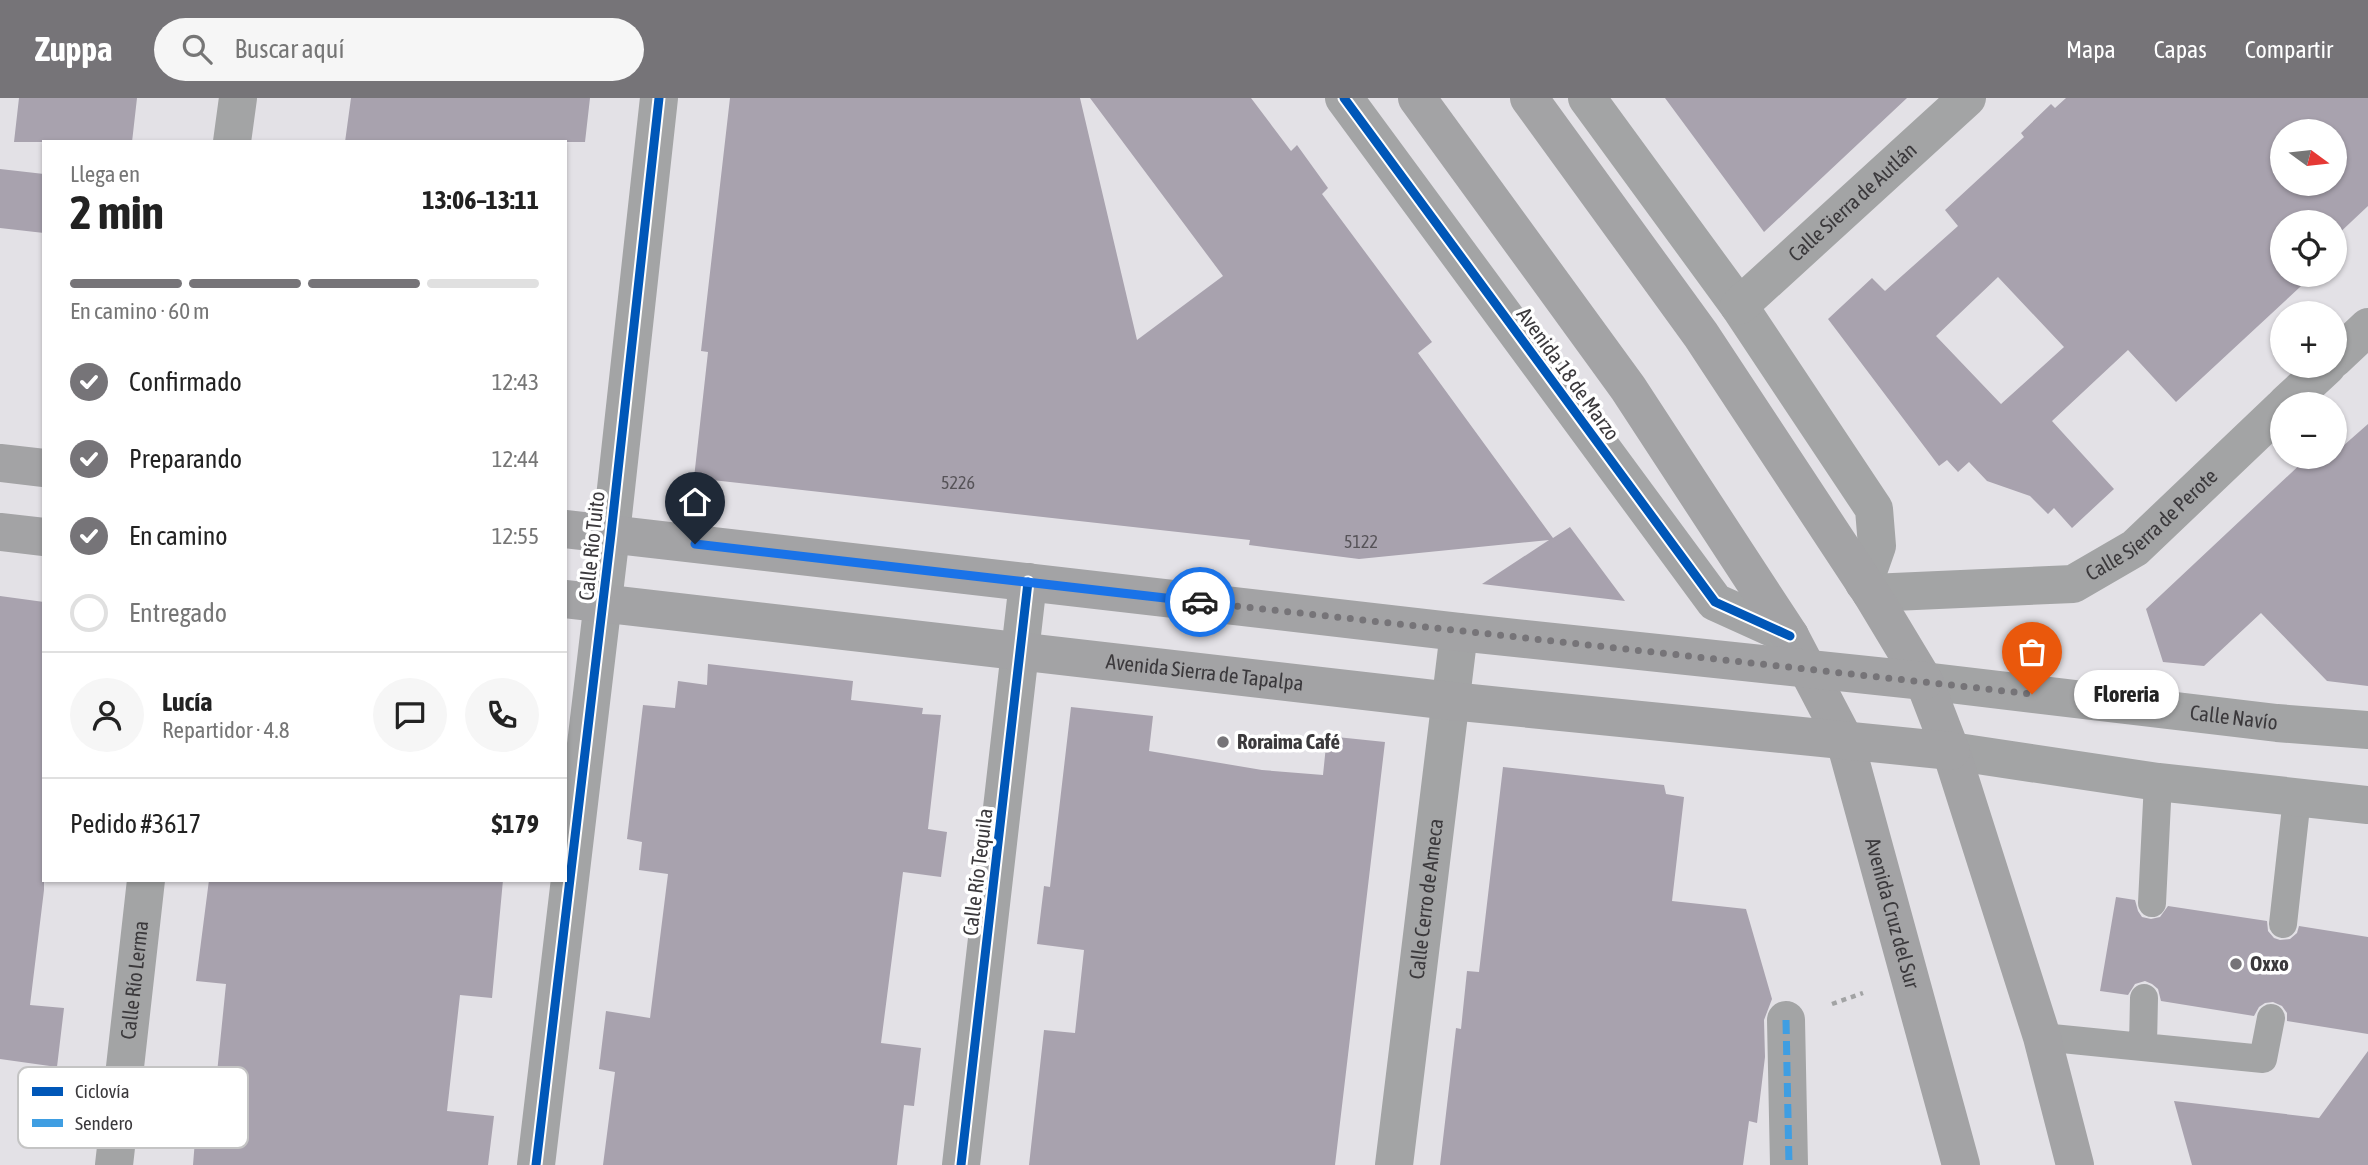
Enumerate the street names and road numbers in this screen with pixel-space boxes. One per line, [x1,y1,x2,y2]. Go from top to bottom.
street label: Calle Sierra de Autlán [1783,137,1921,266]
street label: Avenida 18 de Marzo [1513,302,1625,444]
street label: Calle Sierra de Perote [2081,463,2222,585]
street label: Calle Río Tuito [573,490,609,602]
street label: Avenida Sierra de Tapalpa [1105,648,1305,695]
street label: Calle Navío [2189,700,2279,734]
street label: Calle Río Tequila [957,807,997,937]
street label: Calle Cerro de Ameca [1404,817,1447,980]
street label: Avenida Cruz del Sur [1861,835,1925,992]
street label: Calle Río Lerma [115,919,152,1041]

